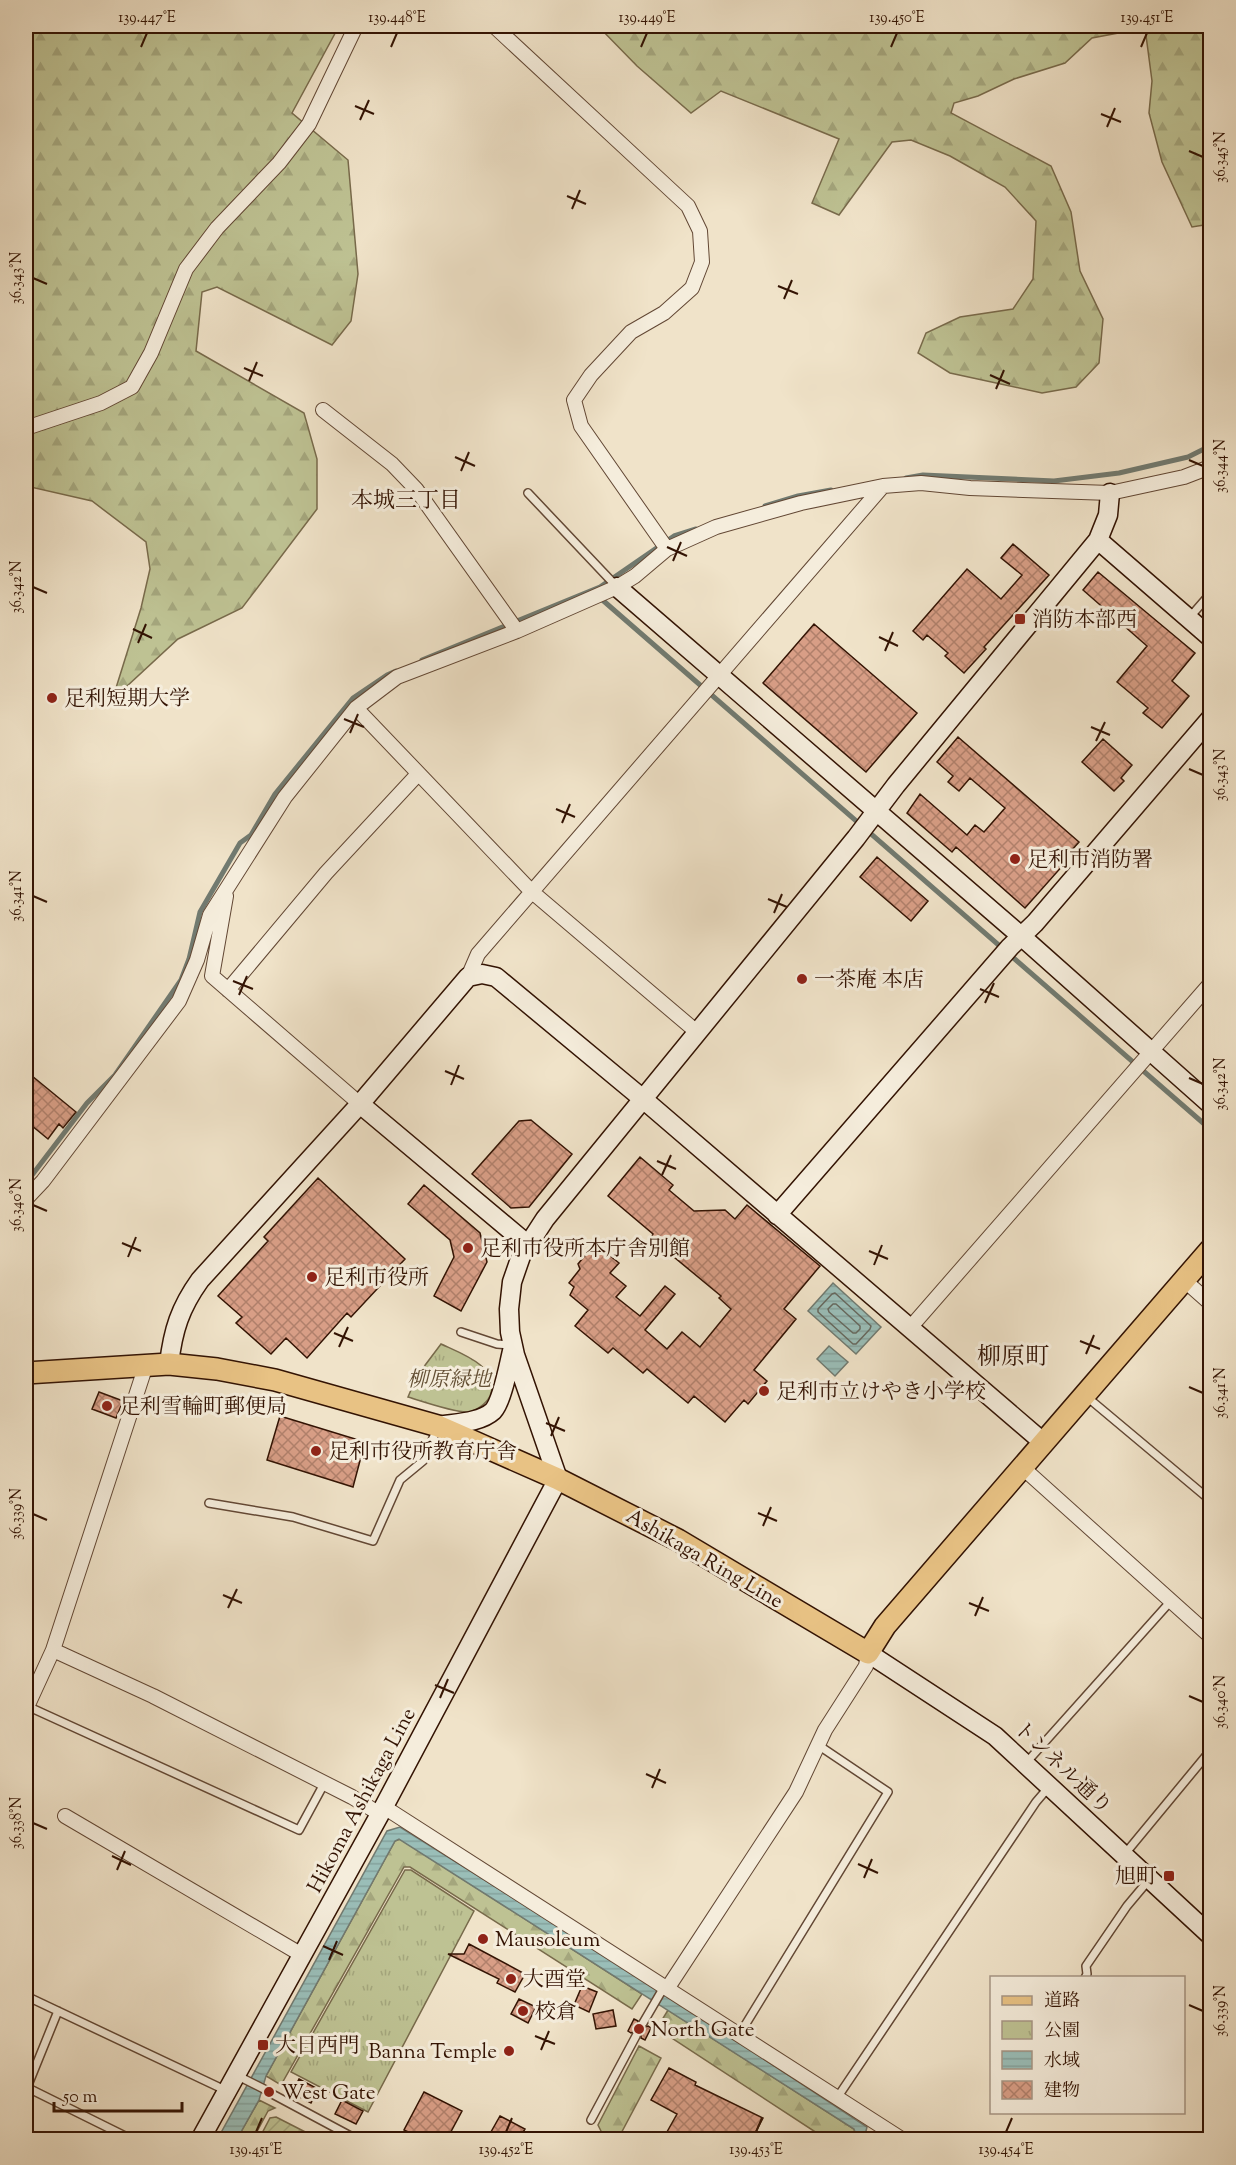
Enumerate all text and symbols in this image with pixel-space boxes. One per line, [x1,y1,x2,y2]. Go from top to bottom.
text: 139.447°E [118,8,176,29]
text: 139.448°E [368,8,426,29]
text: 139.449°E [618,8,676,29]
text: 139.450°E [869,8,925,29]
text: 139.451°E [1121,8,1173,29]
text: 36.345°N [1211,131,1232,183]
text: 36.343°N [7,252,28,304]
text: 36.344°N [1211,439,1232,493]
district label: 本城三丁目 [351,486,461,518]
text: 36.342°N [7,560,28,614]
place label: 消防本部西 [1032,606,1137,636]
marker: 消防本部西 [1013,612,1027,626]
place label: 足利短期大学 [64,685,190,715]
marker: 足利短期大学 [45,691,59,705]
text: 36.343°N [1211,749,1232,801]
place label: 足利市消防署 [1027,846,1153,876]
marker: 足利市消防署 [1008,852,1022,866]
text: 36.341°N [7,870,28,922]
place label: 一茶庵 本店 [814,966,923,996]
marker: 一茶庵 本店 [795,972,809,986]
text: 36.342°N [1211,1057,1232,1111]
text: 36.340°N [7,1178,28,1232]
place label: 足利市役所本庁舎別館 [480,1235,690,1265]
marker: 足利市役所本庁舎別館 [461,1241,475,1255]
place label: 足利市役所 [324,1264,429,1294]
marker: 足利市役所 [305,1270,319,1284]
district label: 柳原町 [977,1341,1049,1375]
park label: 柳原緑地 [407,1366,493,1396]
text: 36.341°N [1211,1367,1232,1419]
place label: 足利市立けやき小学校 [776,1378,986,1408]
marker: 足利市立けやき小学校 [757,1384,771,1398]
place label: 足利雪輪町郵便局 [119,1393,287,1423]
marker: 足利雪輪町郵便局 [100,1399,114,1413]
place label: 足利市役所教育庁舎 [328,1438,517,1468]
marker: 足利市役所教育庁舎 [309,1444,323,1458]
text: 36.339°N [7,1488,28,1540]
street label: Ashikaga Ring Line [620,1502,788,1617]
text: 36.340°N [1211,1675,1232,1729]
street label: Hikoma Ashikaga Line [301,1703,424,1899]
street label: トンネル通り [1006,1715,1118,1822]
text: 36.338°N [7,1797,28,1849]
place label: 旭町 [1115,1863,1157,1893]
marker: 旭町 [1162,1869,1176,1883]
place label: Mausoleum [495,1926,600,1956]
marker: Mausoleum [476,1932,490,1946]
place label: 大酉堂 [523,1966,586,1996]
marker: 大酉堂 [504,1972,518,1986]
legend [990,1976,1185,2114]
text: 36.339°N [1211,1985,1232,2037]
text: 道路 [1044,1989,1080,2015]
place label: 校倉 [535,1998,577,2028]
marker: 校倉 [516,2004,530,2018]
place label: North Gate [651,2016,754,2046]
text: 公園 [1044,2019,1080,2045]
marker: North Gate [632,2022,646,2036]
place label: 大日西門 [275,2032,359,2062]
marker: 大日西門 [256,2038,270,2052]
place label: Banna Temple [368,2038,497,2068]
marker: Banna Temple [502,2044,516,2058]
text: 水域 [1044,2049,1080,2075]
scale bar [54,2075,182,2113]
place label: West Gate [281,2079,376,2109]
text: 建物 [1044,2079,1080,2105]
text: 50 m [62,2085,98,2111]
marker: West Gate [262,2085,276,2099]
text: 139.451°E [230,2140,282,2161]
text: 139.452°E [479,2140,533,2161]
text: 139.453°E [729,2140,783,2161]
text: 139.454°E [978,2140,1034,2161]

